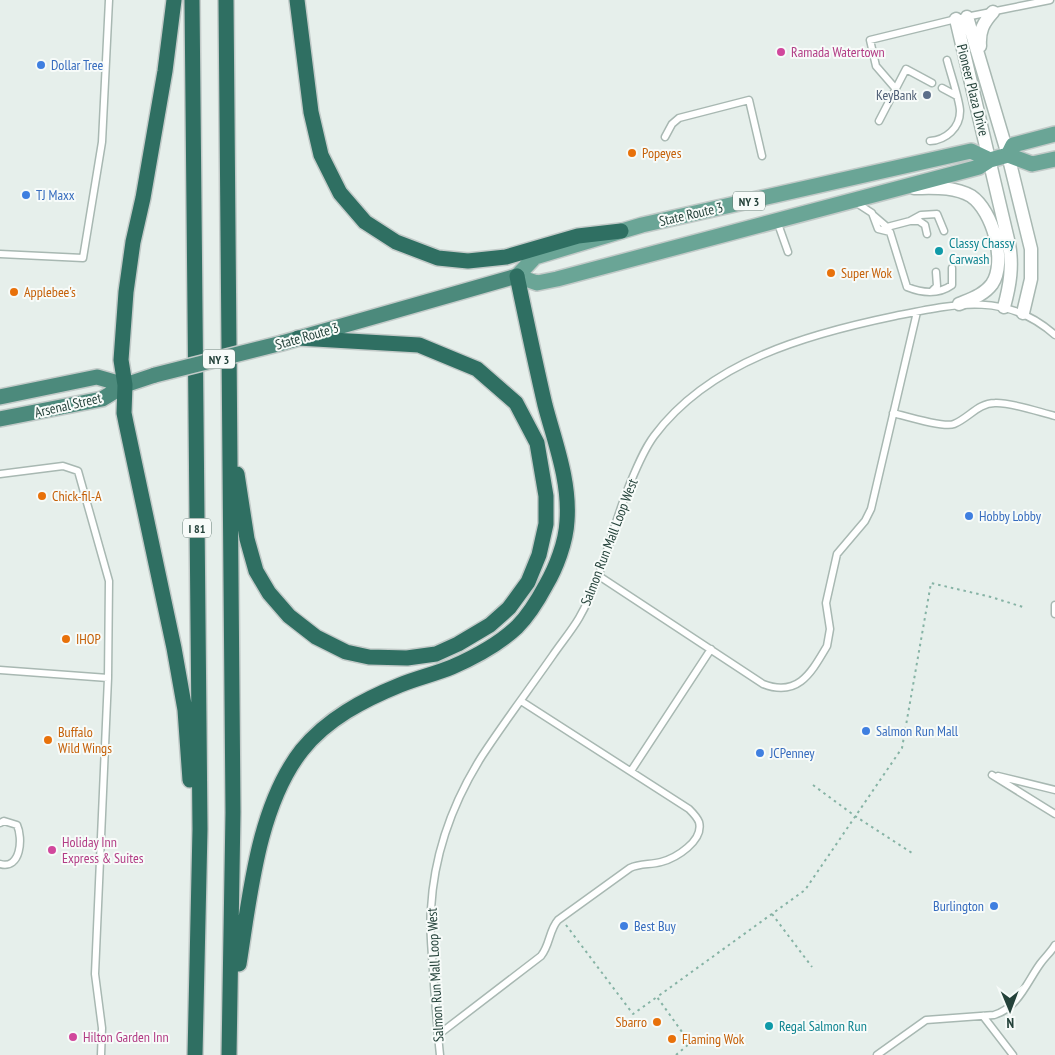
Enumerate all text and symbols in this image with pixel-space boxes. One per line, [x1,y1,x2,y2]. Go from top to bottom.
street label: Pioneer Plaza Drive [953,42,993,138]
place label: Ramada Watertown [791,43,885,61]
marker: Ramada Watertown [775,46,787,58]
place label: Dollar Tree [51,56,104,74]
marker: Dollar Tree [35,59,47,71]
place label: KeyBank [876,86,918,104]
marker: KeyBank [921,89,933,101]
place label: Popeyes [642,144,682,162]
marker: Popeyes [626,147,638,159]
place label: TJ Maxx [36,186,75,204]
marker: TJ Maxx [20,189,32,201]
road number: NY 3 [733,192,765,210]
street label: State Route 3 [657,198,725,230]
place label: Classy Chassy Carwash [949,234,1015,268]
marker: Classy Chassy Carwash [933,245,945,257]
place label: Super Wok [841,264,892,282]
marker: Super Wok [825,267,837,279]
place label: Applebee's [24,283,76,301]
marker: Applebee's [8,286,20,298]
street label: State Route 3 [273,318,341,354]
road number: NY 3 [203,349,235,368]
street label: Arsenal Street [33,389,103,421]
street label: Salmon Run Mall Loop West [577,476,642,608]
place label: Chick-fil-A [52,487,102,505]
marker: Chick-fil-A [36,490,48,502]
place label: Hobby Lobby [979,507,1042,525]
marker: Hobby Lobby [963,510,975,522]
road number: I 81 [183,518,211,538]
place label: IHOP [76,630,101,648]
marker: IHOP [60,633,72,645]
place label: Salmon Run Mall [876,722,959,740]
place label: Buffalo Wild Wings [58,723,112,757]
marker: Salmon Run Mall [860,725,872,737]
marker: Buffalo Wild Wings [42,734,54,746]
place label: JCPenney [769,744,815,762]
marker: JCPenney [754,747,766,759]
place label: Holiday Inn Express & Suites [62,833,144,867]
marker: Holiday Inn Express & Suites [46,844,58,856]
place label: Burlington [933,897,984,915]
marker: Burlington [988,900,1000,912]
street label: Salmon Run Mall Loop West [422,907,448,1043]
place label: Best Buy [634,917,677,935]
marker: Best Buy [618,920,630,932]
north arrow [985,985,1035,1035]
place label: Sbarro [616,1013,647,1031]
text: N [1006,1014,1014,1032]
marker: Sbarro [651,1016,663,1028]
place label: Regal Salmon Run [779,1017,867,1035]
marker: Regal Salmon Run [763,1020,775,1032]
place label: Hilton Garden Inn [83,1028,169,1046]
place label: Flaming Wok [682,1030,745,1048]
marker: Hilton Garden Inn [67,1031,79,1043]
marker: Flaming Wok [666,1033,678,1045]

